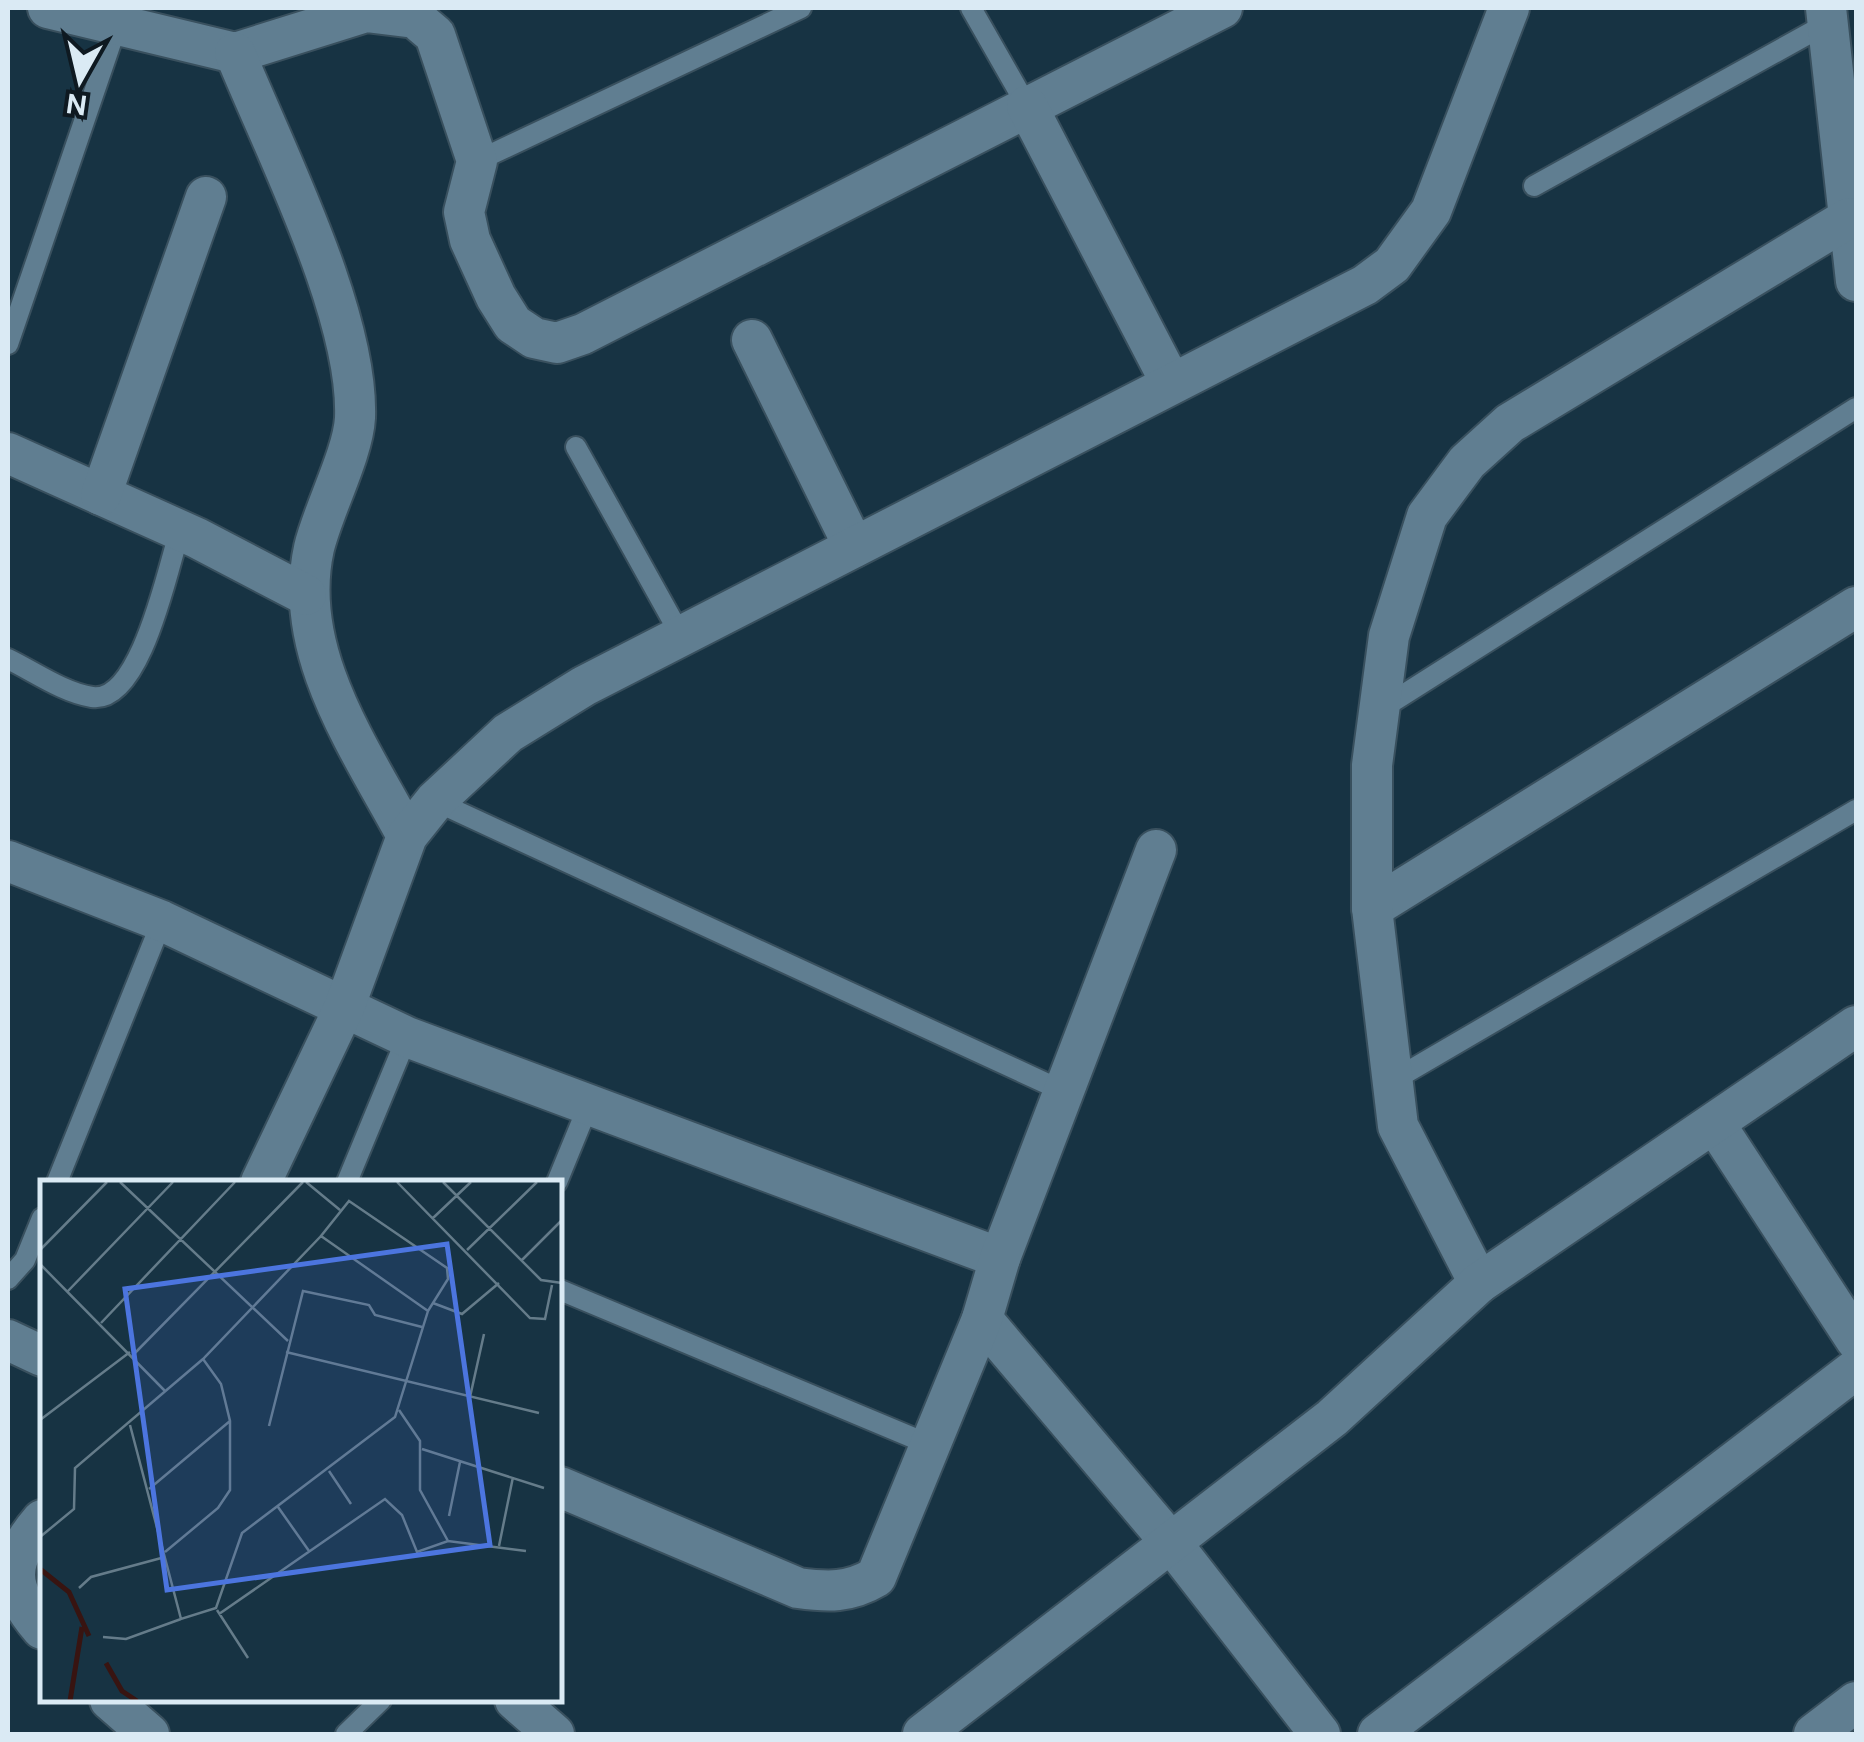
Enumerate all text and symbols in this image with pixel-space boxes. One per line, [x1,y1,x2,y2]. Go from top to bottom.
north arrow [30,30,130,130]
text: N [64,85,89,124]
inset map [40,1180,562,1702]

